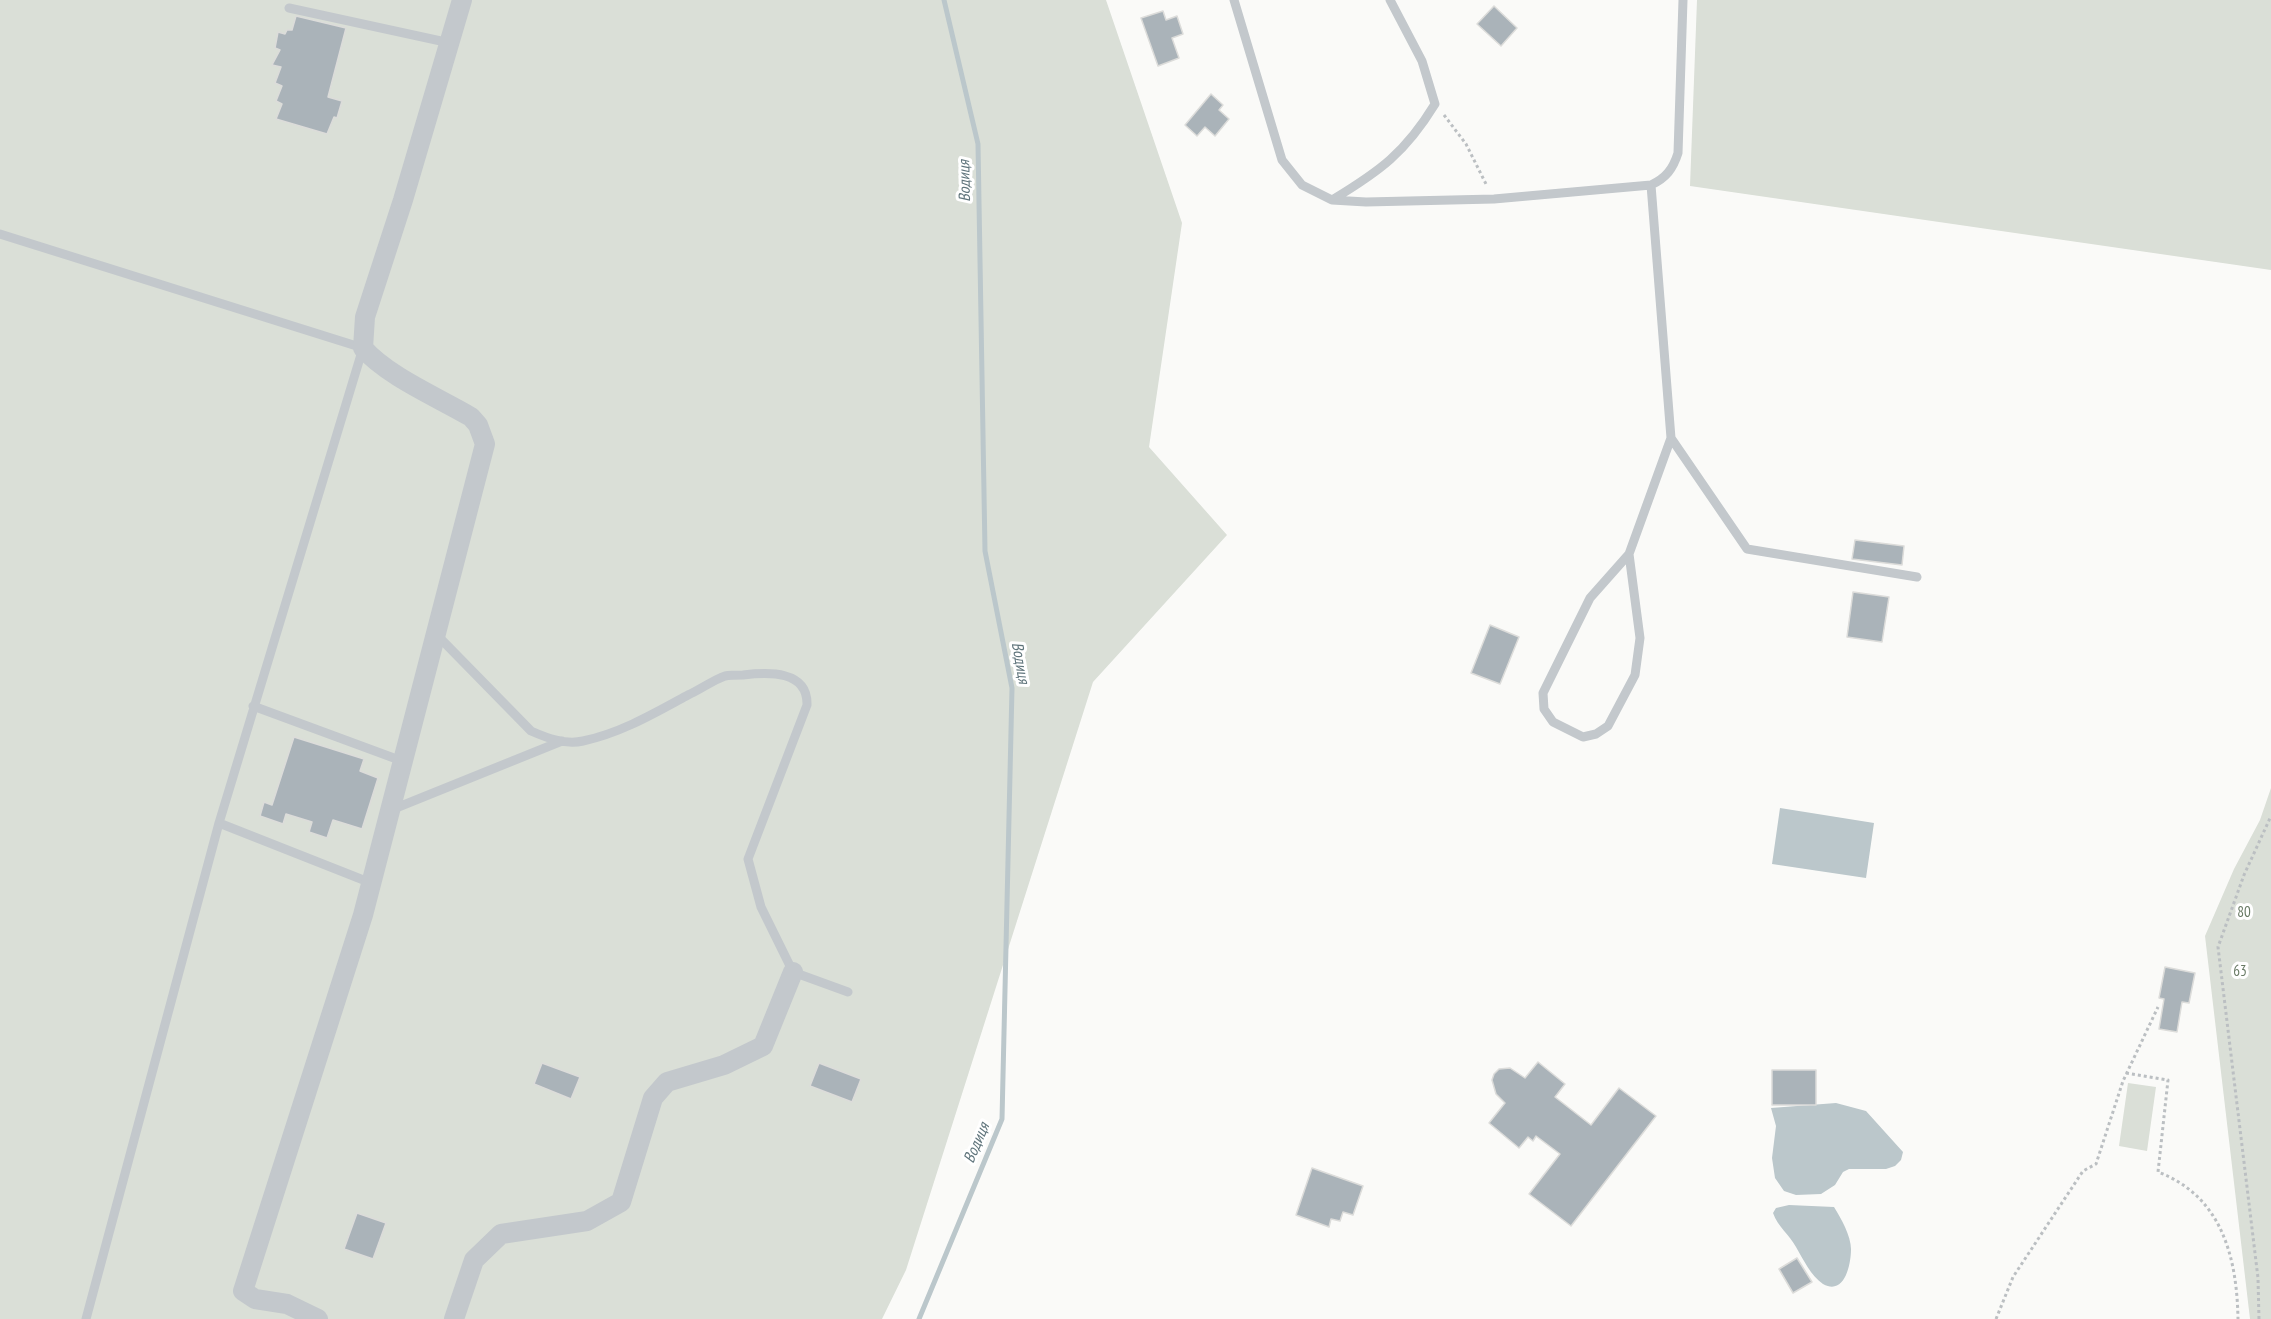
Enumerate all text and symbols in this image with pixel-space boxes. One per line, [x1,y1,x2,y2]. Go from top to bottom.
water label: Водиця [955,160,975,202]
water label: Водиця [1007,641,1033,685]
park label: 80 [2237,904,2251,922]
park label: 63 [2233,963,2247,981]
water label: Водиця [960,1120,994,1166]

